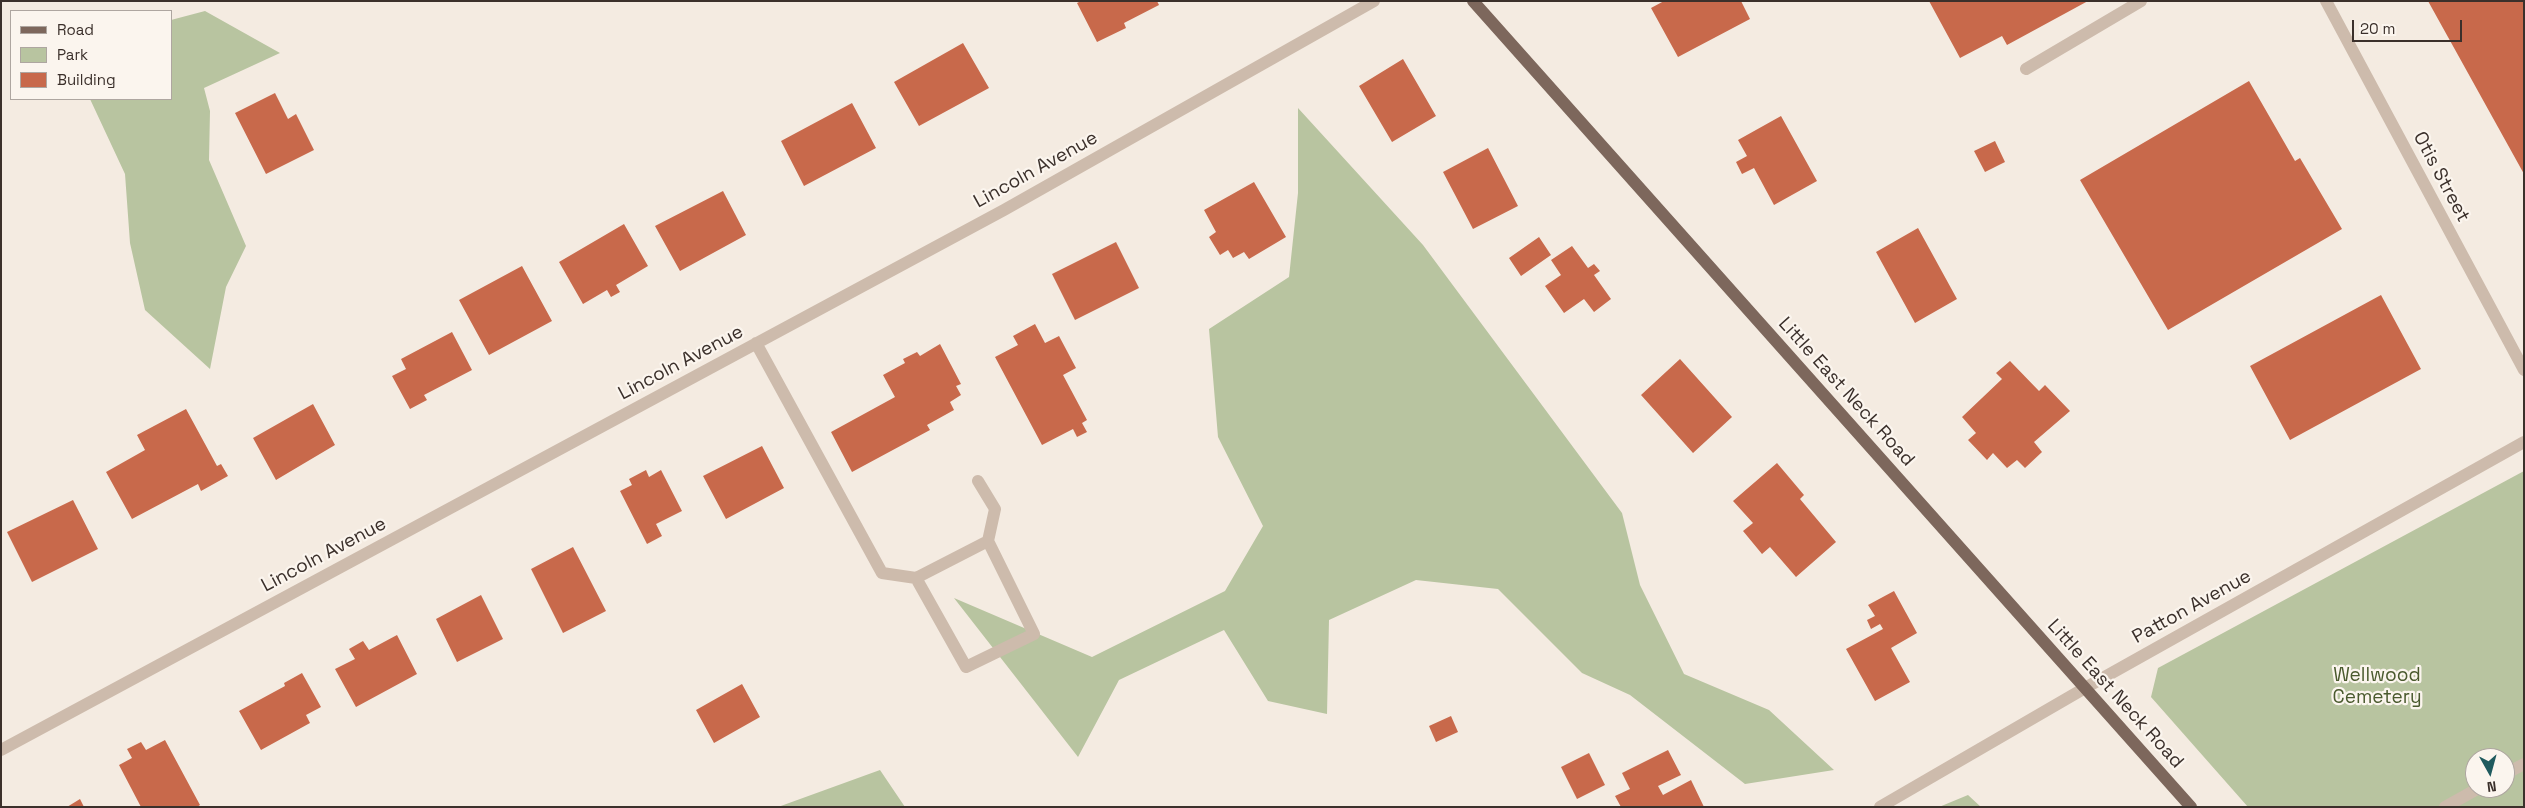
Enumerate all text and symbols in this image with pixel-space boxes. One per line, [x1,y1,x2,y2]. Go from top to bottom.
legend [10,10,172,100]
scale bar [2355,10,2465,42]
text: 20 m [2360,19,2395,38]
text: Road [57,20,94,39]
text: Park [57,45,88,64]
text: Building [57,70,116,89]
street label: Lincoln Avenue [970,127,1102,213]
street label: Otis Street [2408,128,2474,226]
street label: Little East Neck Road [1773,313,1919,471]
street label: Lincoln Avenue [615,321,747,405]
street label: Lincoln Avenue [258,513,390,597]
street label: Patton Avenue [2129,565,2255,649]
street label: Little East Neck Road [2042,615,2188,773]
park label: Wellwood Cemetery [2332,665,2422,709]
north arrow [2465,748,2515,798]
text: N [2486,777,2497,796]

